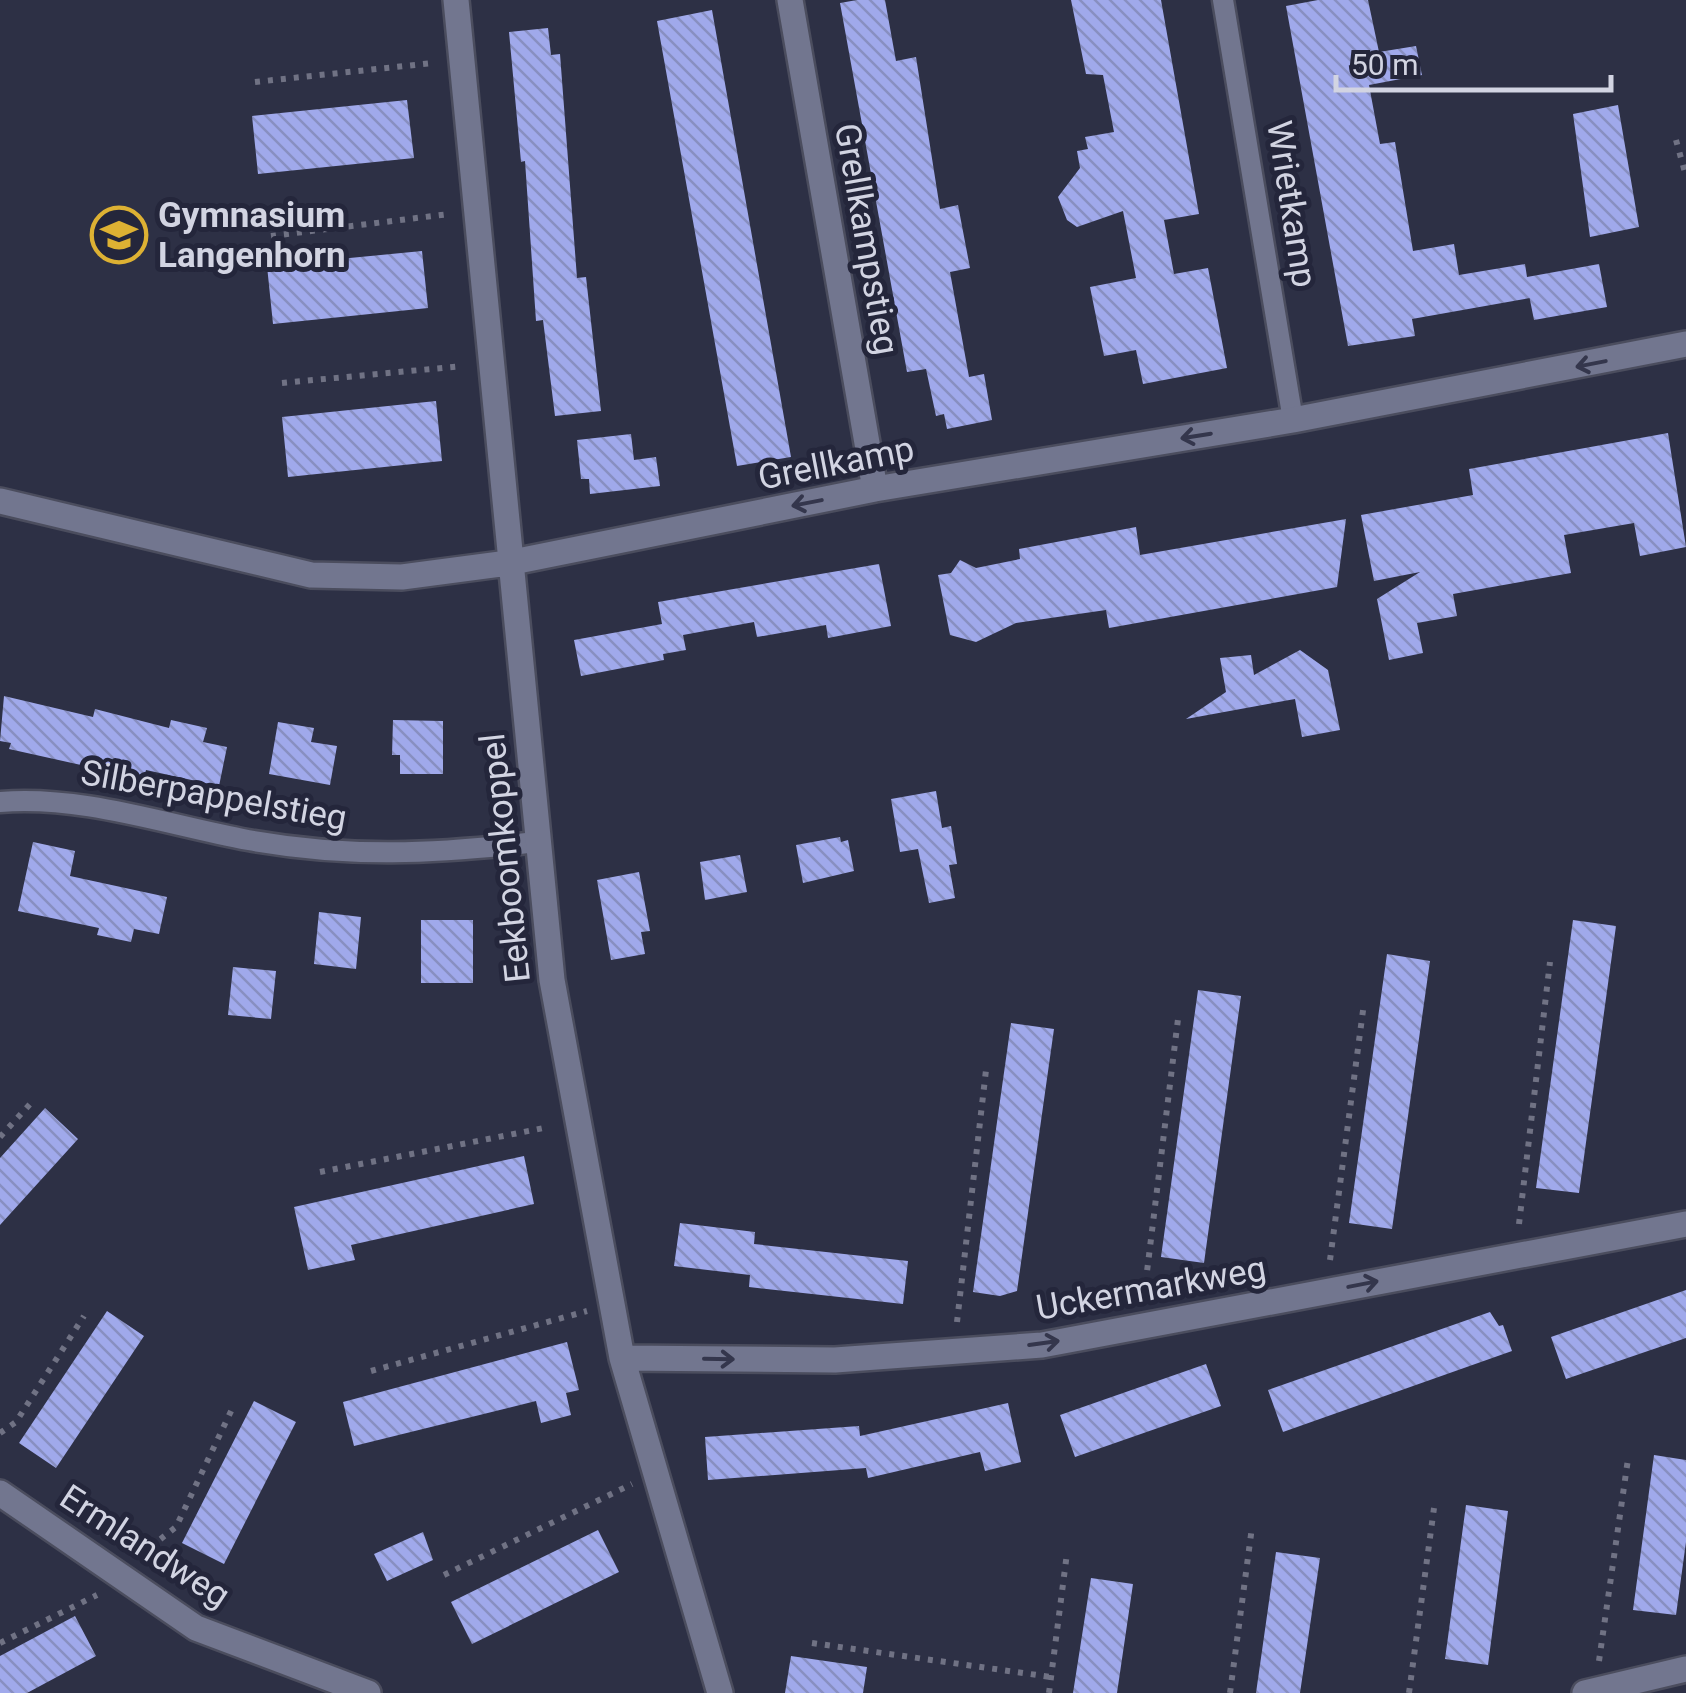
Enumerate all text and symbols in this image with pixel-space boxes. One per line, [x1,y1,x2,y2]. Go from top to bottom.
scale bar [1336,30,1611,92]
text: 50 m [1351,47,1418,82]
street label: Wrietkamp [1258,118,1325,290]
street label: Grellkampstieg [826,120,907,358]
place label: Gymnasium Langenhorn [158,195,346,276]
school or university icon: Gymnasium Langenhorn [89,205,149,265]
one-way arrow [1575,356,1607,375]
one-way arrow [1181,427,1213,446]
street label: Grellkamp [755,428,918,499]
one-way arrow [791,494,824,513]
street label: Eekboomkoppel [472,731,539,985]
street label: Silberpappelstieg [78,752,350,839]
street label: Uckermarkweg [1033,1248,1269,1329]
one-way arrow [1346,1274,1378,1293]
one-way arrow [1027,1334,1059,1352]
one-way arrow [702,1350,735,1368]
street label: Ermlandweg [52,1477,237,1616]

